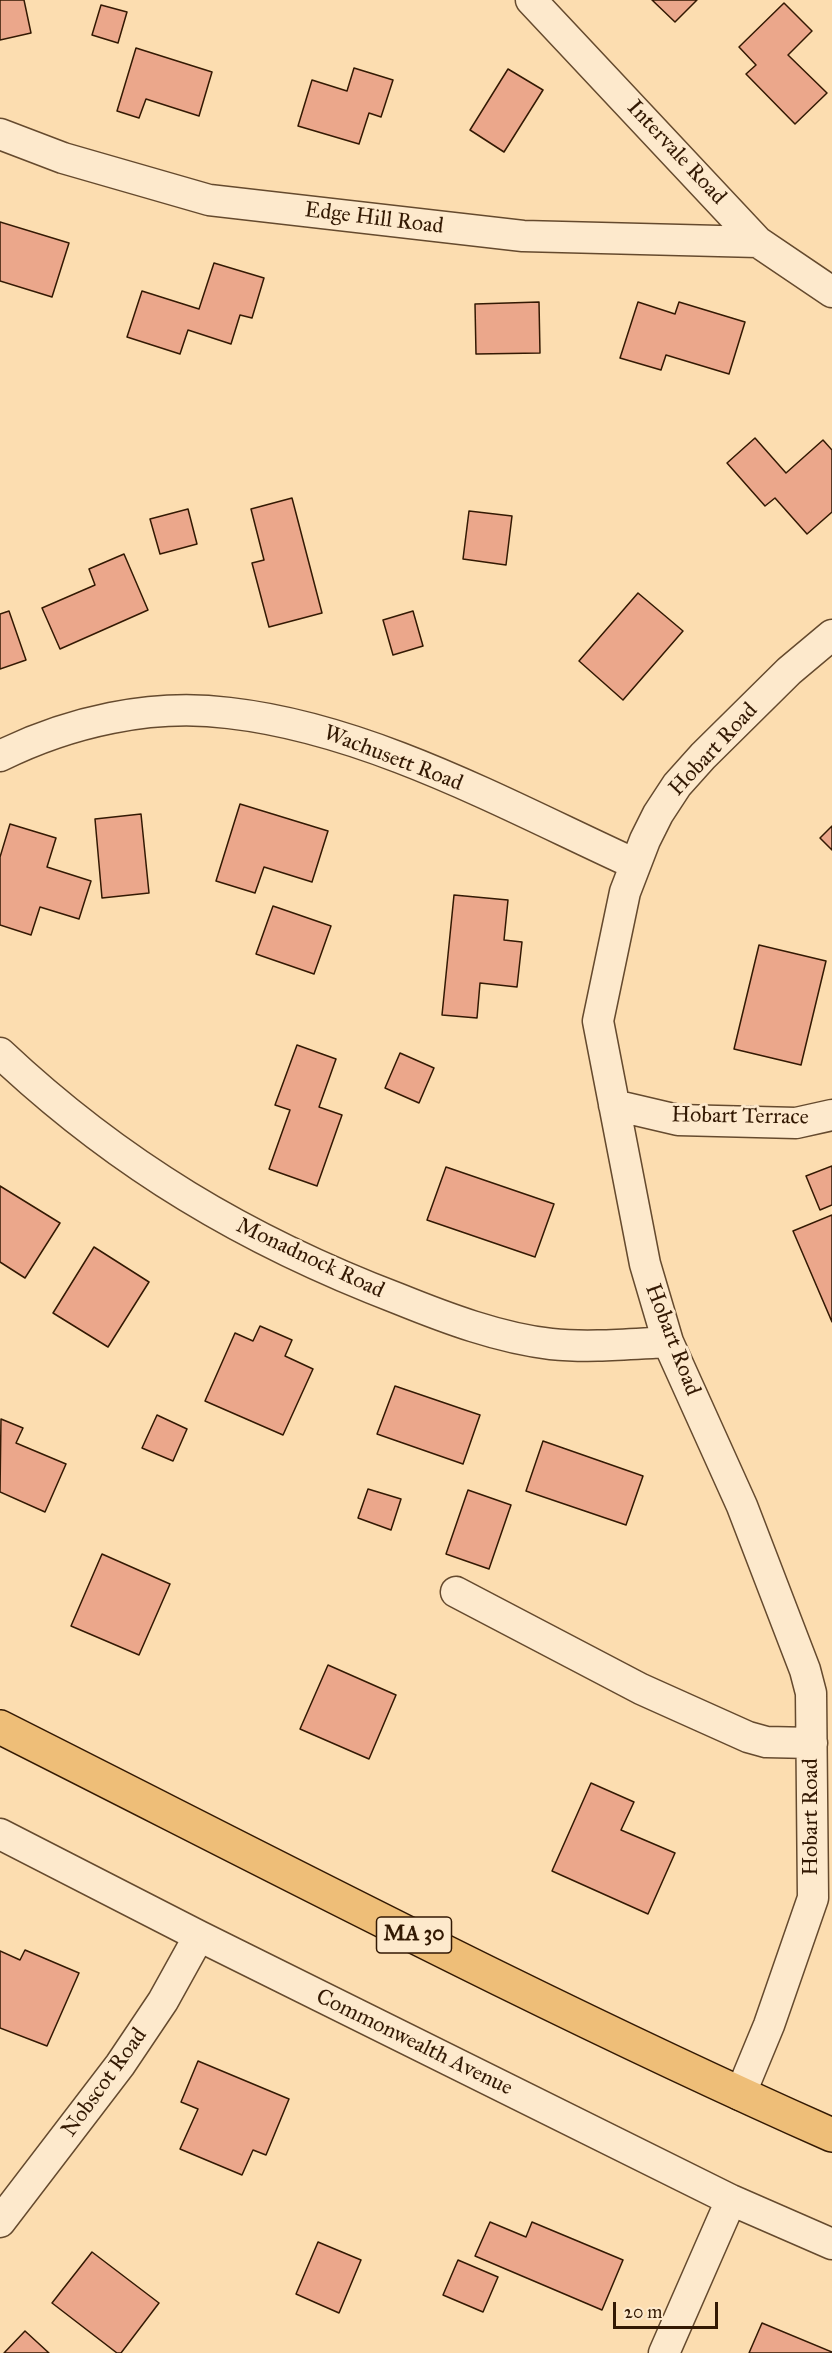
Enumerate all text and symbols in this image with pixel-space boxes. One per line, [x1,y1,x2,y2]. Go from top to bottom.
street label: Intervale Road [621,95,731,211]
street label: Edge Hill Road [303,197,445,241]
street label: Hobart Road [664,698,764,802]
street label: Wachusett Road [320,720,466,798]
street label: Hobart Terrace [671,1103,809,1131]
street label: Monadnock Road [232,1213,388,1305]
street label: Hobart Road [639,1280,705,1400]
street label: Hobart Road [799,1758,825,1876]
road number: MA 30 [376,1917,452,1953]
street label: Commonwealth Avenue [311,1984,517,2102]
street label: Nobscot Road [57,2023,153,2143]
scale bar [616,2290,721,2328]
text: 20 m [624,2301,662,2323]

